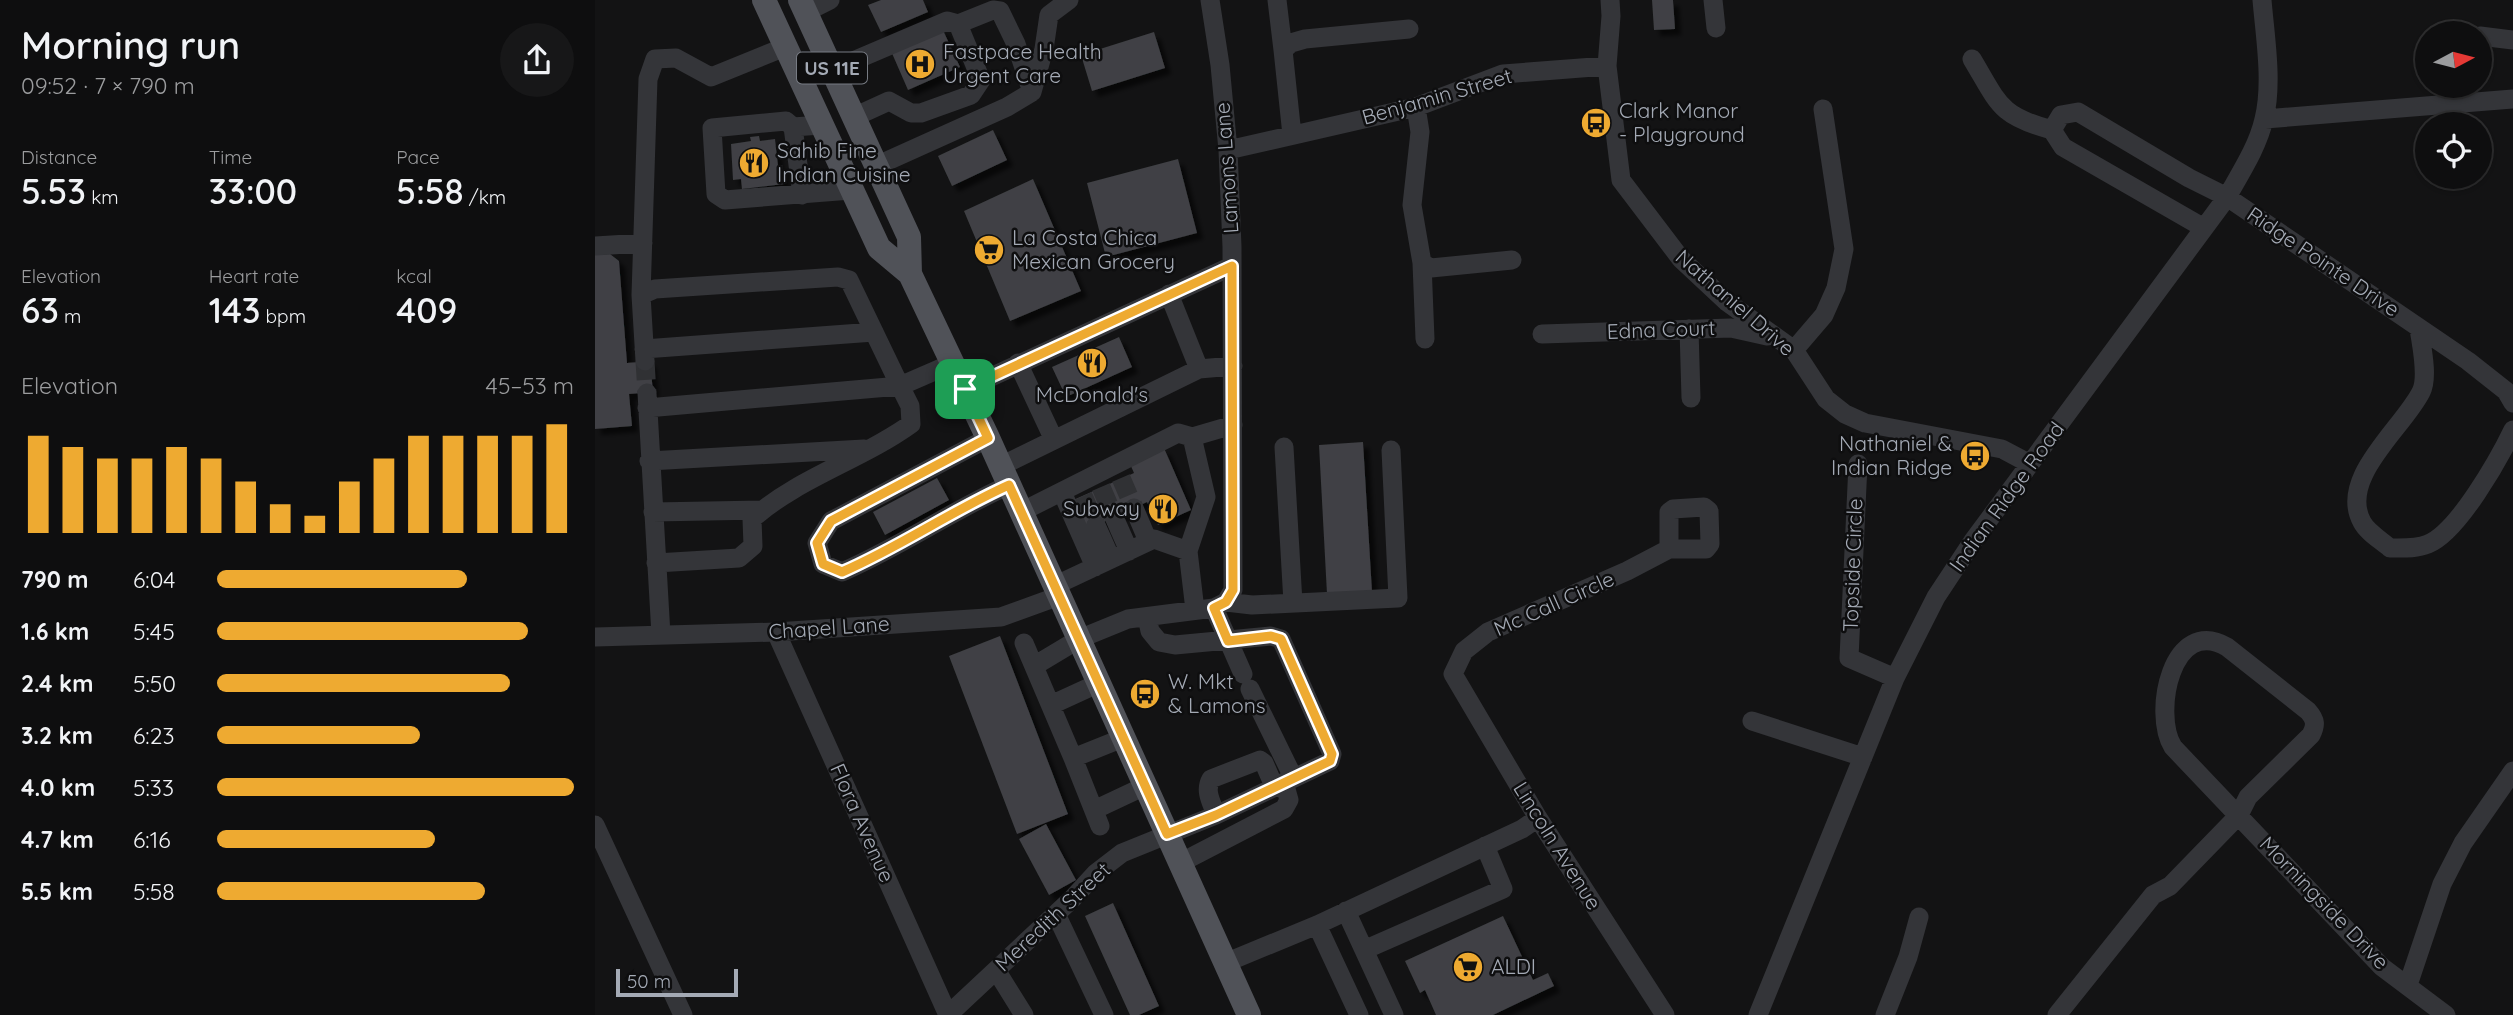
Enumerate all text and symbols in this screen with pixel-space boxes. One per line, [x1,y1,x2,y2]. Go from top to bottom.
text: Morning run [21,21,240,69]
north arrow [2415,21,2492,98]
map controls [2415,21,2492,189]
button: share [500,23,574,97]
place label: Fastpace Health Urgent Care [943,38,1102,88]
hospital icon: Fastpace Health Urgent Care [903,47,937,81]
road number: US 11E [797,52,867,83]
street label: Benjamin Street [1359,62,1515,130]
text: 09:52 · 7 × 790 m [21,71,195,100]
place label: Clark Manor - Playground [1619,97,1745,147]
street label: Lamons Lane [1208,102,1244,234]
bus stop icon: Clark Manor - Playground [1579,106,1613,140]
button: locate [2415,112,2492,189]
place label: Sahib Fine Indian Cuisine [777,137,911,187]
text: Distance [21,145,97,169]
text: Time [209,145,252,169]
text: Pace [396,145,440,169]
restaurant icon: Sahib Fine Indian Cuisine [737,146,771,180]
text: 5.53 [21,169,86,213]
text: 33:00 [209,169,297,213]
text: 5:58 [396,169,464,213]
text: km [86,185,119,209]
text: /km [464,185,506,209]
street label: Ridge Pointe Drive [2242,201,2405,322]
place label: La Costa Chica Mexican Grocery [1012,224,1175,274]
supermarket icon: La Costa Chica Mexican Grocery [972,233,1006,267]
street label: Nathaniel Drive [1671,243,1801,361]
text: Elevation [21,264,101,288]
text: Heart rate [209,264,299,288]
text: kcal [396,264,432,288]
text: 63 [21,288,59,332]
text: 143 [209,288,260,332]
text: 409 [396,288,457,332]
text: m [59,304,81,328]
text: bpm [260,304,306,328]
street label: Edna Court [1606,314,1716,344]
restaurant icon: McDonald's [1075,346,1109,380]
pin [935,359,995,419]
icon: arrive [946,370,984,408]
text: Elevation [21,371,118,400]
text: 45–53 m [486,371,574,400]
place label: McDonald's [1036,381,1148,407]
street label: Indian Ridge Road [1943,416,2069,576]
place label: Nathaniel & Indian Ridge [1831,430,1952,480]
bus stop icon: Nathaniel & Indian Ridge [1958,439,1992,473]
restaurant icon: Subway [1146,492,1180,526]
place label: Subway [1063,495,1140,521]
street label: Topside Circle [1837,498,1867,632]
text: 790 m [21,565,88,594]
text: 6:04 [133,565,175,594]
street label: Mc Call Circle [1489,565,1618,641]
street label: Chapel Lane [767,610,890,644]
text: 1.6 km [21,617,89,646]
text: 5:45 [133,617,175,646]
place label: W. Mkt & Lamons [1168,668,1266,718]
text: 2.4 km [21,669,93,698]
text: 5:50 [133,669,176,698]
bus stop icon: W. Mkt & Lamons [1128,677,1162,711]
text: 3.2 km [21,721,93,750]
text: 6:23 [133,721,174,750]
street label: Flora Avenue [825,759,901,886]
text: 4.0 km [21,773,95,802]
text: 5:33 [133,773,174,802]
street label: Lincoln Avenue [1508,777,1608,914]
text: 4.7 km [21,825,94,854]
text: 6:16 [133,825,171,854]
street label: Morningside Drive [2255,830,2395,974]
street label: Meredith Street [989,856,1115,976]
text: 5.5 km [21,877,93,906]
text: 5:58 [133,877,175,906]
supermarket icon: ALDI [1451,950,1485,984]
place label: ALDI [1491,953,1536,979]
scale bar [616,966,739,998]
text: 50 m [627,969,671,993]

